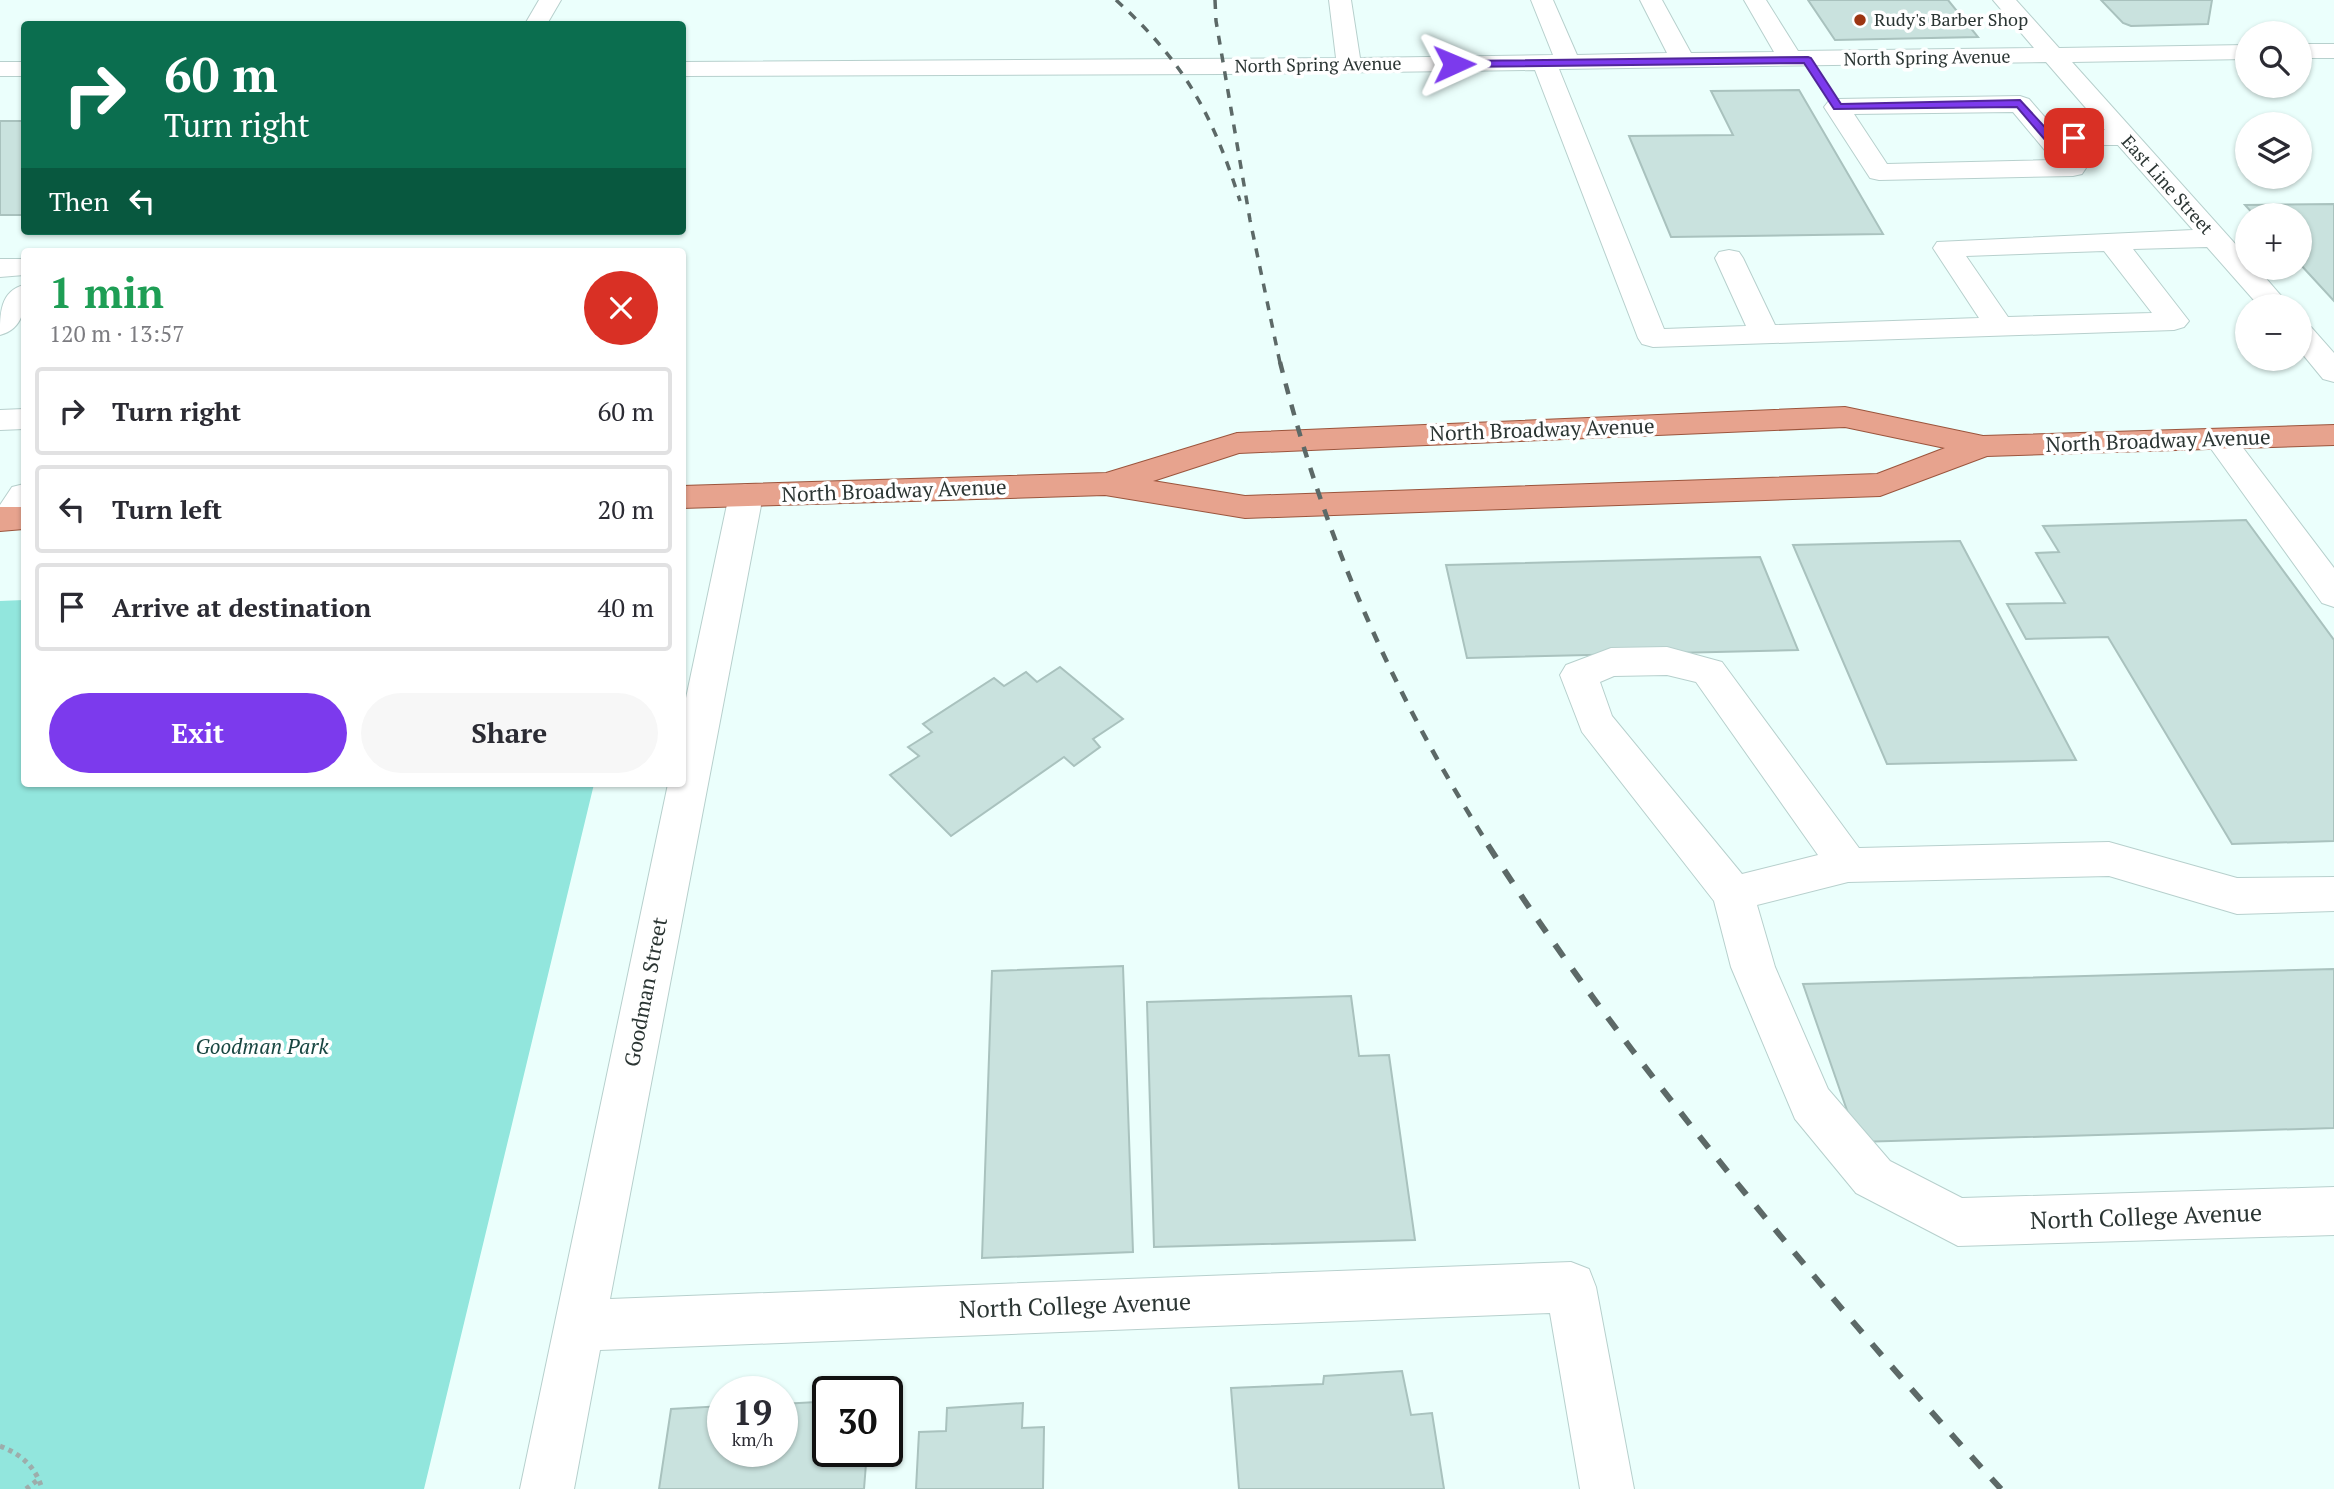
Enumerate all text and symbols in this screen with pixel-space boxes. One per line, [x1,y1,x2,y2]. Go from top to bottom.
place label: Rudy's Barber Shop [1874,7,2028,31]
marker: Rudy's Barber Shop [1852,12,1868,28]
map controls [2235,21,2312,371]
button: search [2235,21,2312,98]
position arrow [1417,27,1491,101]
text: 60 m [164,41,278,106]
street label: North Spring Avenue [1843,44,2011,70]
icon: right [49,49,140,140]
street label: North Spring Avenue [1234,51,1402,77]
text: Turn right [164,104,310,146]
pin [2044,108,2104,168]
button: layers [2235,112,2312,189]
icon: arrive [2055,119,2093,157]
street label: East Line Street [2117,130,2219,239]
icon: left [123,182,161,220]
text: Then [49,184,109,218]
button: + [2235,203,2312,280]
text: 1 min [49,264,164,320]
button: close [584,271,658,345]
button: − [2235,294,2312,371]
text: 120 m · 13:57 [49,318,184,349]
icon: right [53,392,91,430]
text: Turn right [112,394,241,428]
text: 60 m [598,394,654,428]
street label: North Broadway Avenue [1429,411,1655,447]
street label: North Broadway Avenue [2045,422,2271,458]
street label: North Broadway Avenue [781,472,1007,508]
icon: left [53,490,91,528]
text: Turn left [112,492,222,526]
text: 20 m [598,492,654,526]
icon: arrive [53,588,91,626]
text: Arrive at destination [112,590,371,624]
text: 40 m [598,590,654,624]
button: Exit [49,693,347,773]
button: Share [361,693,658,773]
street label: Goodman Street [617,915,673,1069]
park label: Goodman Park [195,1032,329,1060]
street label: North College Avenue [2029,1196,2263,1236]
street label: North College Avenue [958,1285,1192,1325]
speed limit sign: 30 [812,1376,903,1467]
text: 19 [733,1389,772,1435]
text: km/h [732,1427,773,1451]

